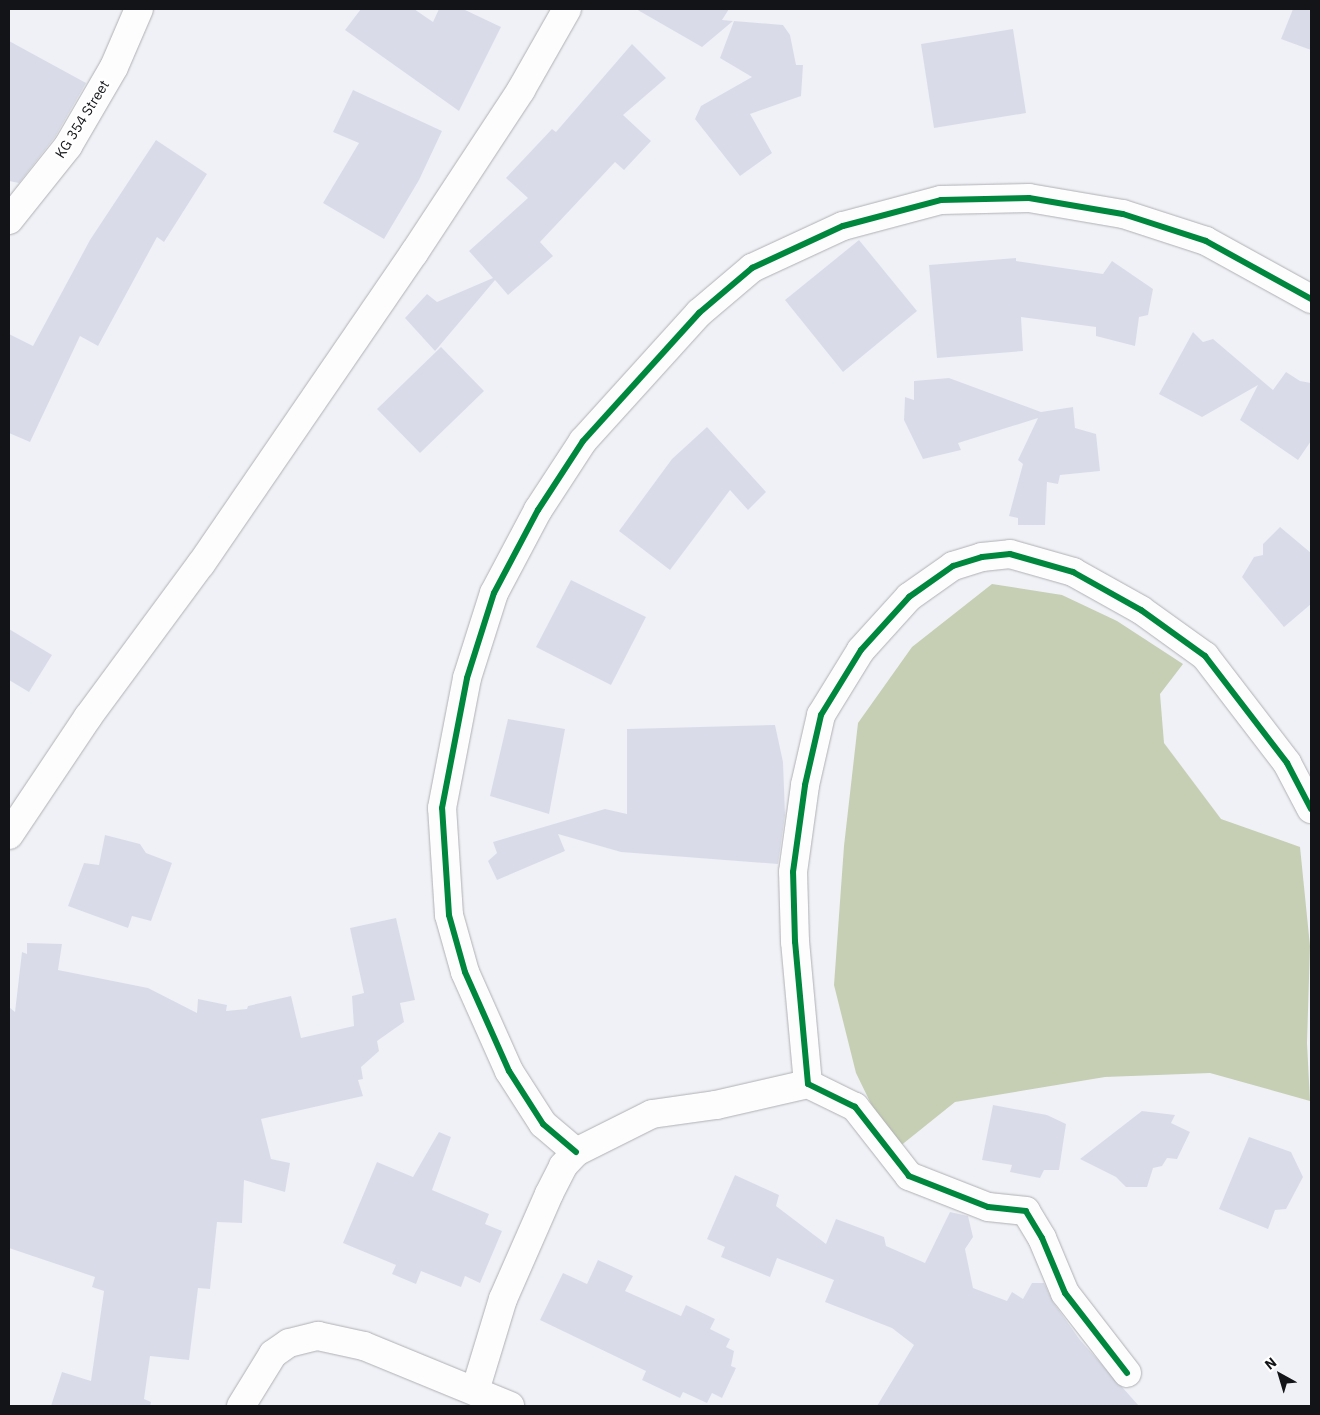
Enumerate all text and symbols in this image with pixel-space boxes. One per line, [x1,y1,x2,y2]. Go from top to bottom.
street label: KG 354 Street [51,77,113,161]
north arrow [1255,1350,1305,1400]
text: N [1261,1353,1280,1374]

